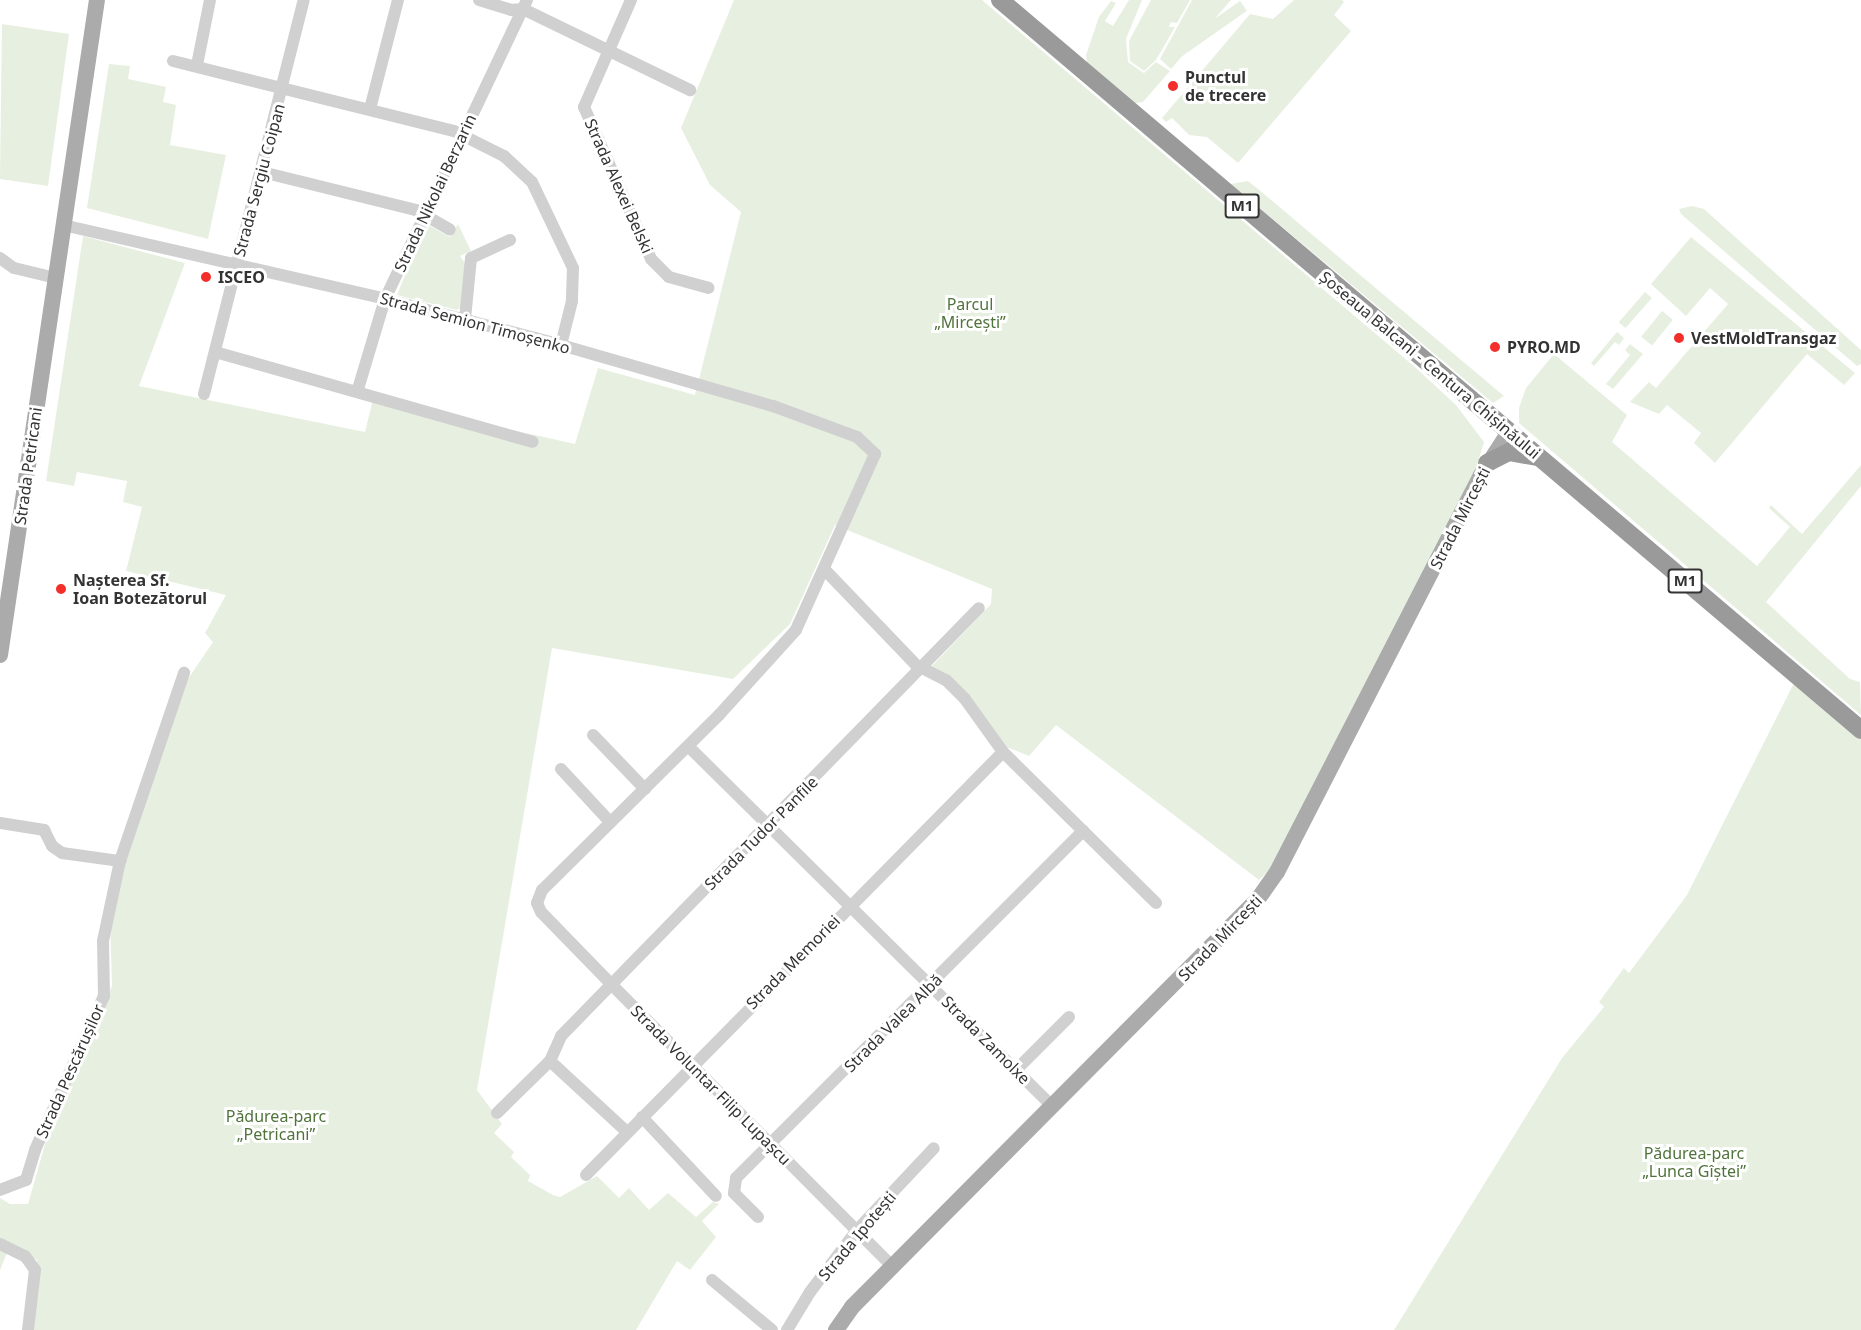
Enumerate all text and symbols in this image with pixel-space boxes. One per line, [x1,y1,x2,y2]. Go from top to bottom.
place label: Punctul de trecere [1185,67,1266,105]
marker: Punctul de trecere [1166,79,1180,93]
street label: Strada Sergiu Coipan [229,101,289,259]
street label: Strada Nikolai Berzarin [390,111,480,275]
street label: Strada Alexei Belski [581,116,657,256]
road number: M1 [1224,194,1260,218]
place label: ISCEO [218,267,265,287]
street label: Șoseaua Balcani - Centura Chișinăului [1316,267,1544,463]
marker: ISCEO [199,270,213,284]
street label: Strada Semion Timoșenko [378,288,572,358]
park label: Parcul „Mircești” [934,294,1006,332]
place label: VestMoldTransgaz [1691,328,1836,348]
marker: VestMoldTransgaz [1672,331,1686,345]
place label: PYRO.MD [1507,337,1581,357]
marker: PYRO.MD [1488,340,1502,354]
street label: Strada Petricani [10,406,46,526]
street label: Strada Mircești [1426,464,1494,572]
road number: M1 [1667,569,1703,593]
place label: Nașterea Sf. Ioan Botezătorul [73,570,207,608]
marker: Nașterea Sf. Ioan Botezătorul [54,582,68,596]
street label: Strada Tudor Panfile [700,772,822,894]
street label: Strada Mircești [1174,891,1266,985]
street label: Strada Memoriei [742,911,844,1013]
street label: Strada Valea Albă [840,970,946,1076]
street label: Strada Zamolxe [938,992,1034,1088]
street label: Strada Pescărușilor [32,1001,108,1141]
street label: Strada Voluntar Filip Lupașcu [627,1001,795,1169]
park label: Pădurea-parc „Petricani” [226,1106,326,1144]
park label: Pădurea-parc „Lunca Gîștei” [1642,1143,1746,1181]
street label: Strada Ipotești [814,1188,900,1284]

